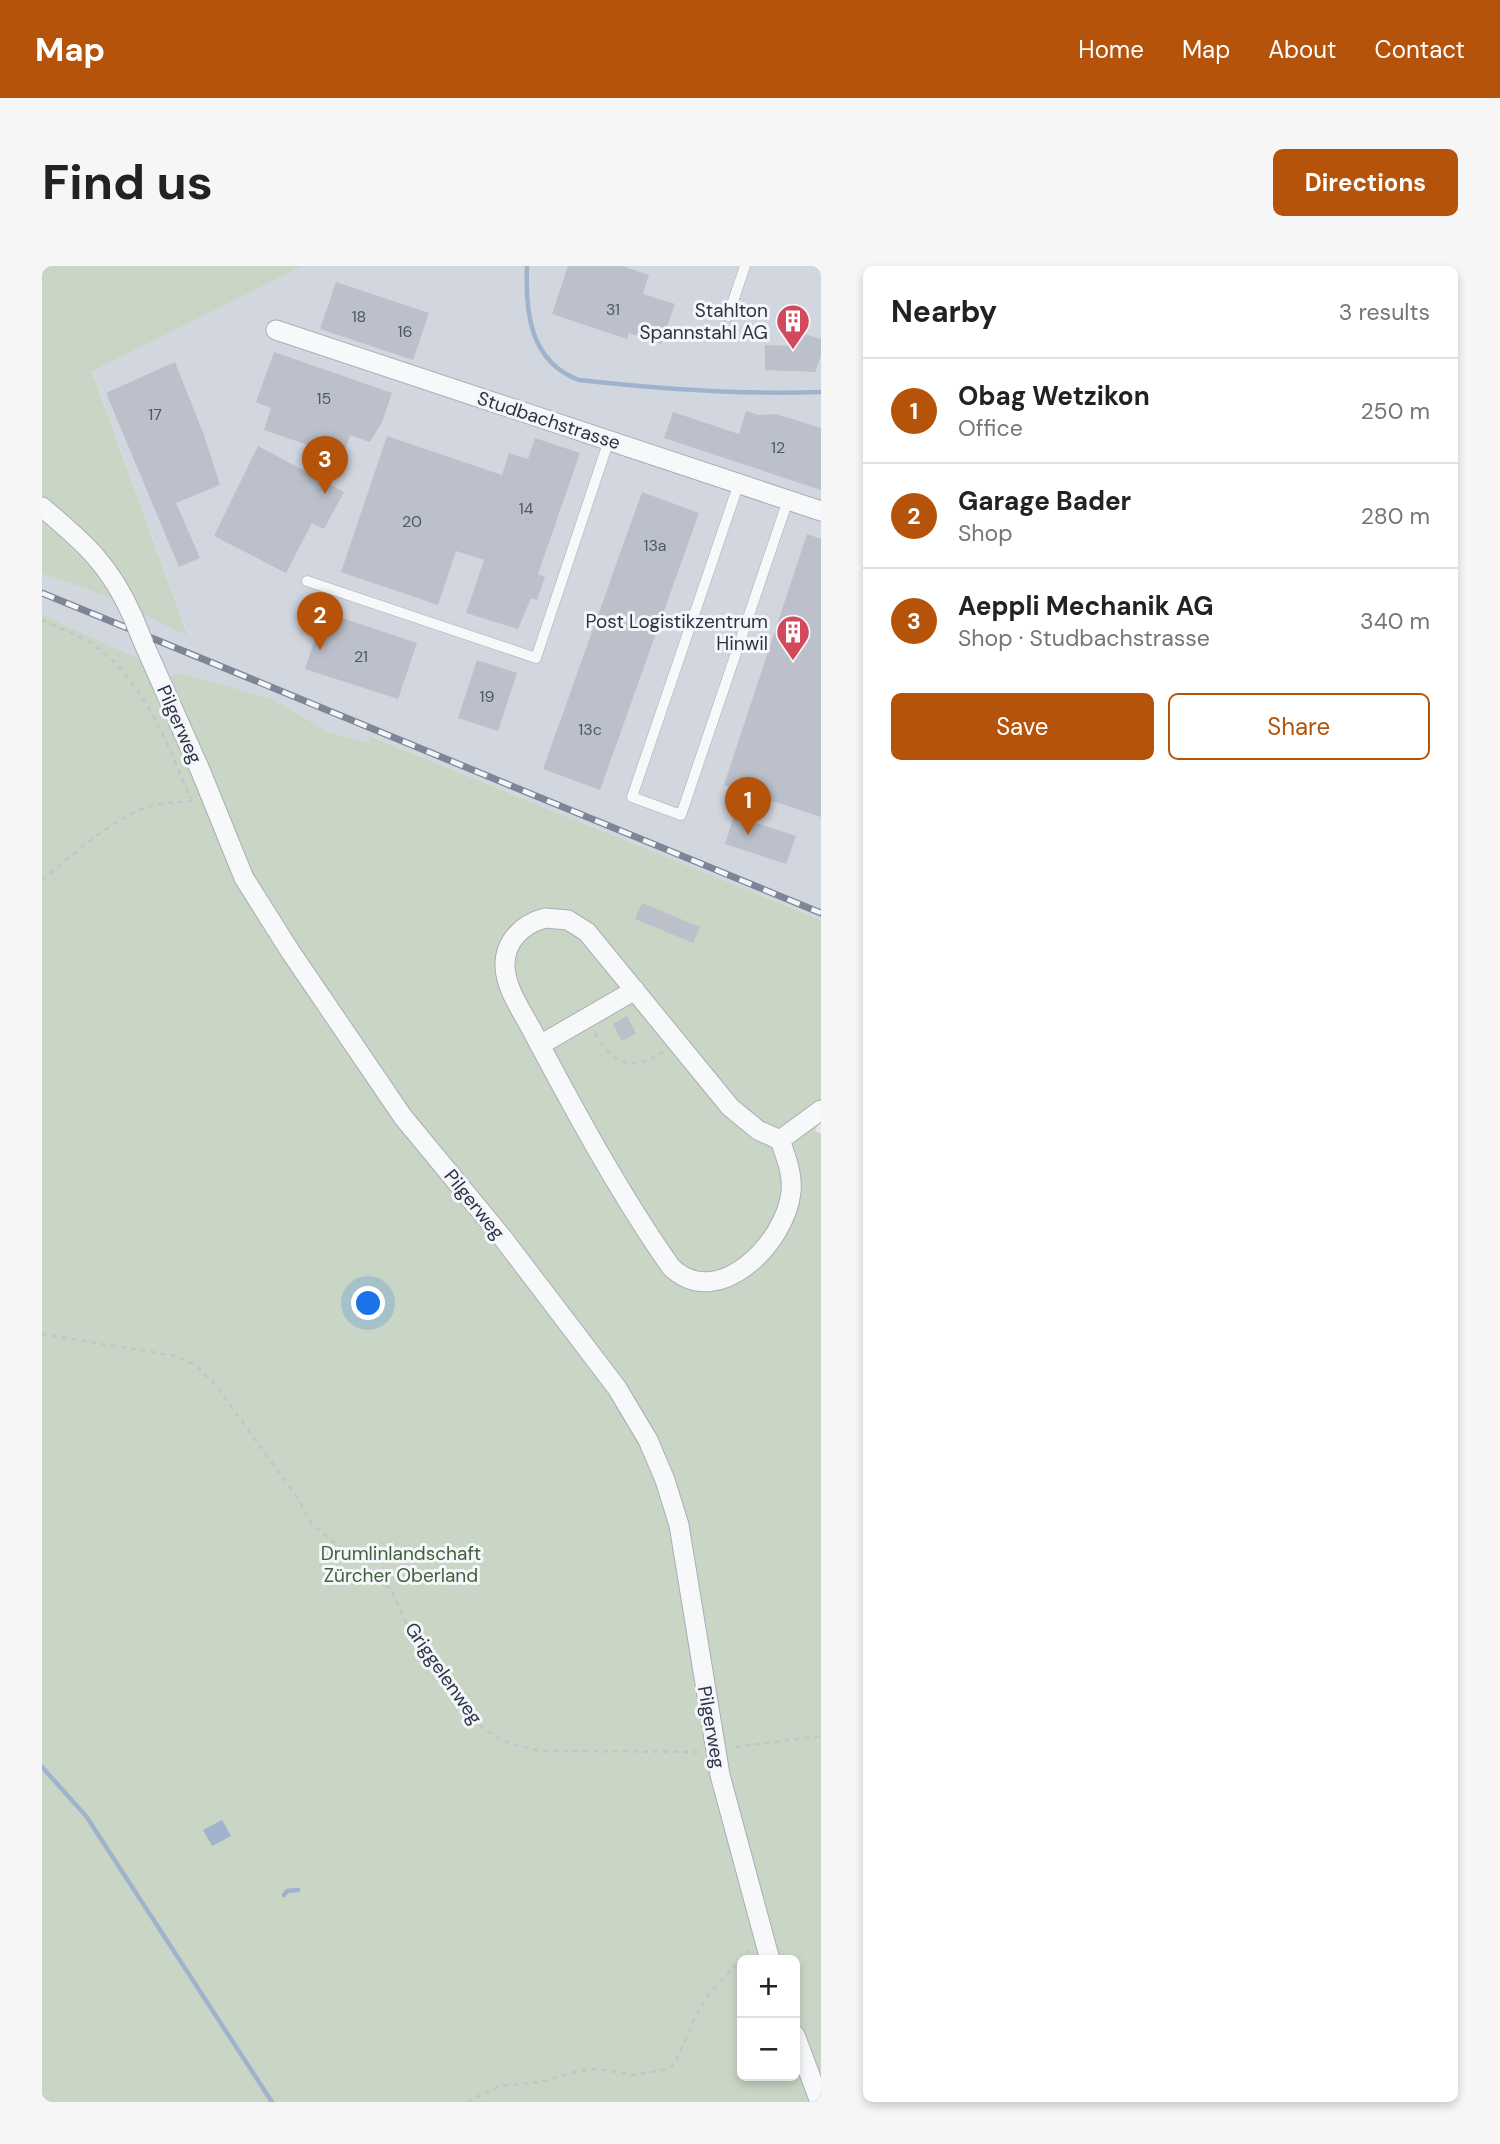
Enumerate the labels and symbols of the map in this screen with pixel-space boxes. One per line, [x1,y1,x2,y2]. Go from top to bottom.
place label: Stahlton Spannstahl AG [640,298,768,345]
house number: 31 [606,299,620,320]
building icon: Stahlton Spannstahl AG [774,302,812,351]
house number: 18 [352,306,366,327]
house number: 16 [397,321,413,342]
street label: Studbachstrasse [474,386,624,455]
house number: 15 [317,388,331,409]
house number: 17 [148,404,162,425]
pin: 3 [302,436,348,494]
house number: 12 [771,437,785,458]
house number: 14 [519,498,534,519]
house number: 20 [402,511,422,532]
house number: 13a [643,535,667,556]
pin: 2 [297,592,343,650]
place label: Post Logistikzentrum Hinwil [586,609,768,656]
building icon: Post Logistikzentrum Hinwil [774,613,812,662]
house number: 21 [354,646,368,667]
street label: Pilgerweg [151,681,208,768]
house number: 19 [479,686,495,707]
house number: 13c [578,719,602,740]
pin: 1 [725,777,771,835]
street label: Pilgerweg [439,1164,511,1245]
your location [351,1286,385,1320]
park label: Drumlinlandschaft Zürcher Oberland [321,1541,481,1588]
street label: Griggelenweg [399,1617,488,1730]
street label: Pilgerweg [692,1684,731,1771]

